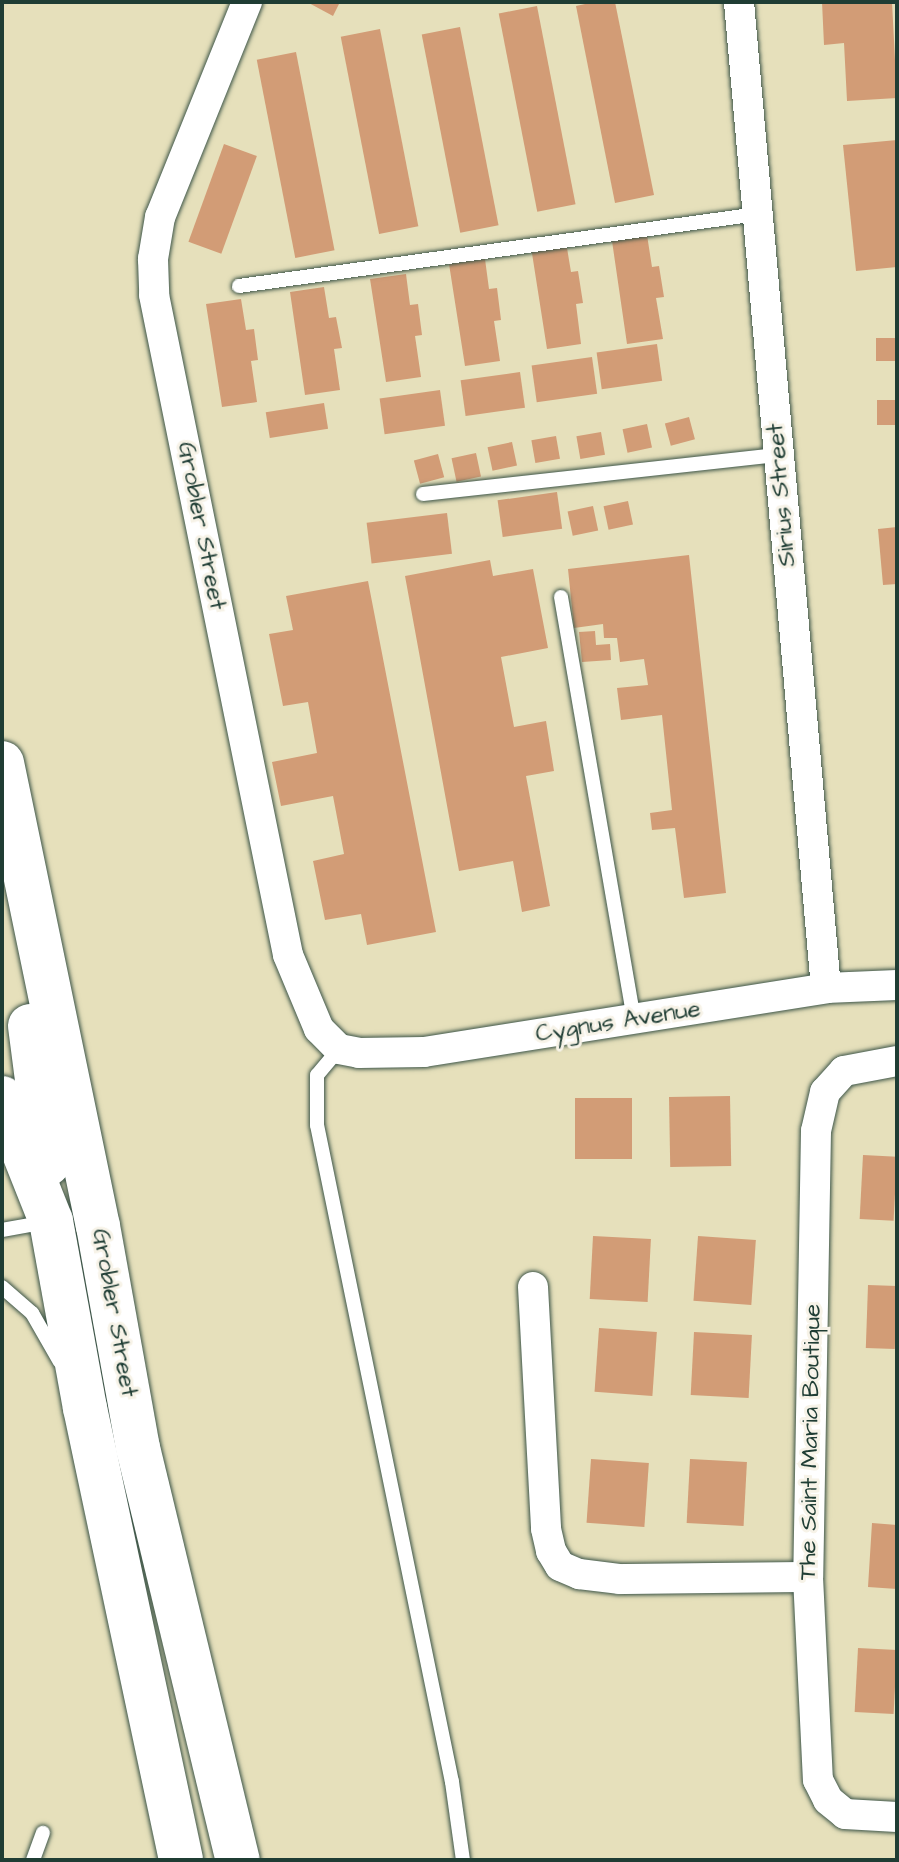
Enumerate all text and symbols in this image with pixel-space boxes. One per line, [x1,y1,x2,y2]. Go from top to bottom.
street label: Sirius Street [761,422,803,568]
street label: Grobler Street [171,440,231,612]
street label: Cygnus Avenue [534,995,702,1049]
street label: Grobler Street [85,1227,143,1399]
street label: The Saint Maria Boutique [794,1304,828,1580]

